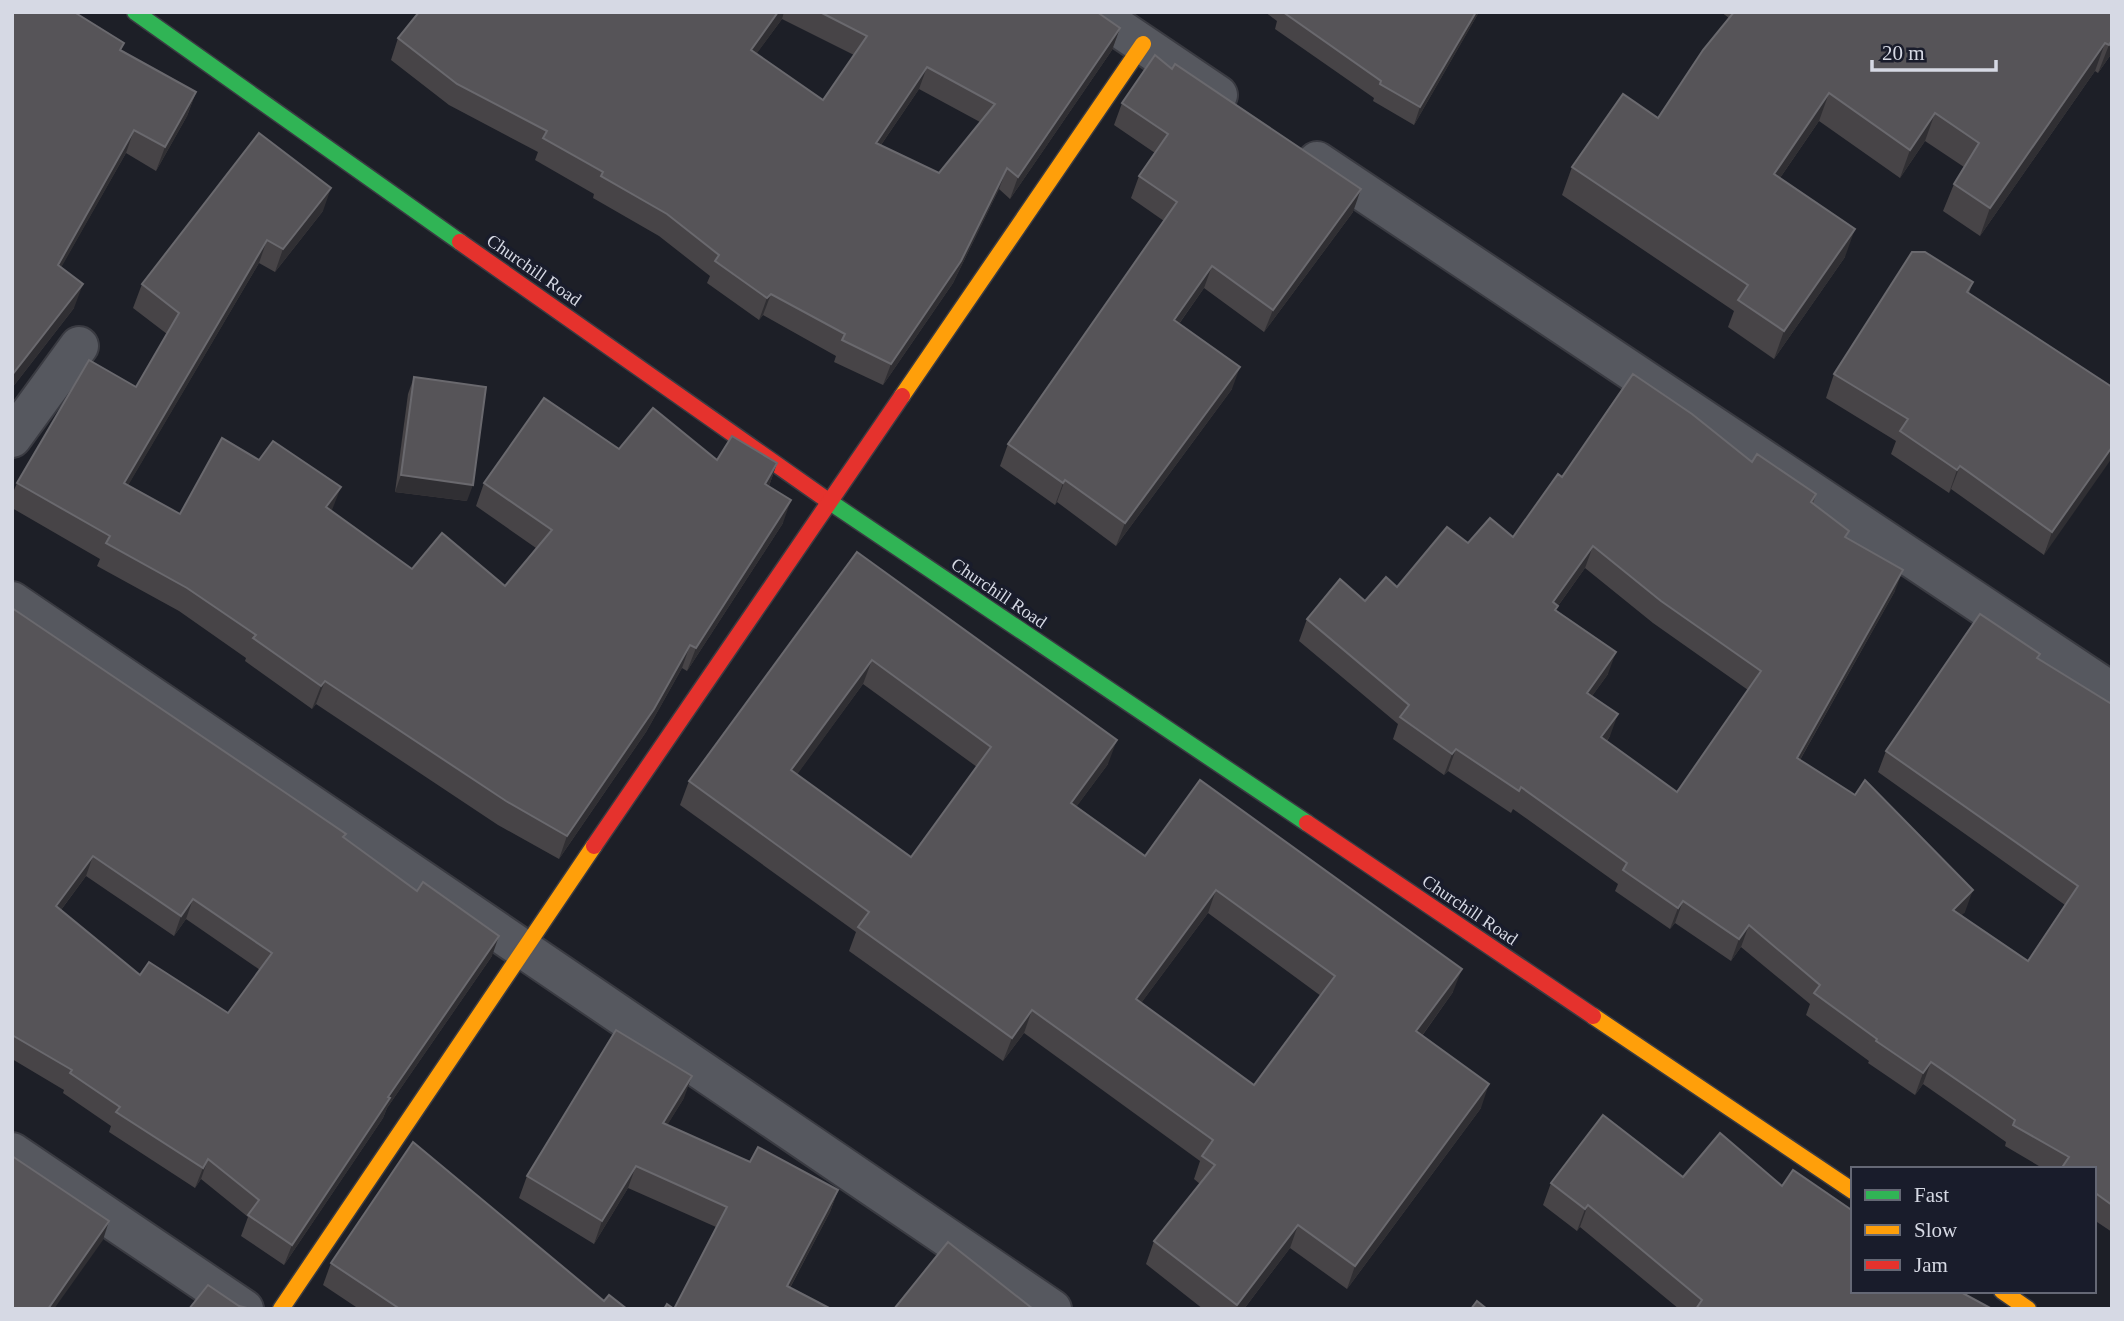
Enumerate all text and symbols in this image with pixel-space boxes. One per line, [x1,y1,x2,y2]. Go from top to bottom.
scale bar [1872,28,1996,72]
text: 20 m [1882,41,1925,65]
street label: Churchill Road [483,230,585,310]
street label: Churchill Road [948,554,1050,632]
street label: Churchill Road [1419,871,1521,949]
legend [1851,1167,2096,1293]
text: Fast [1914,1183,1949,1207]
text: Slow [1914,1218,1958,1242]
text: Jam [1914,1253,1948,1277]

